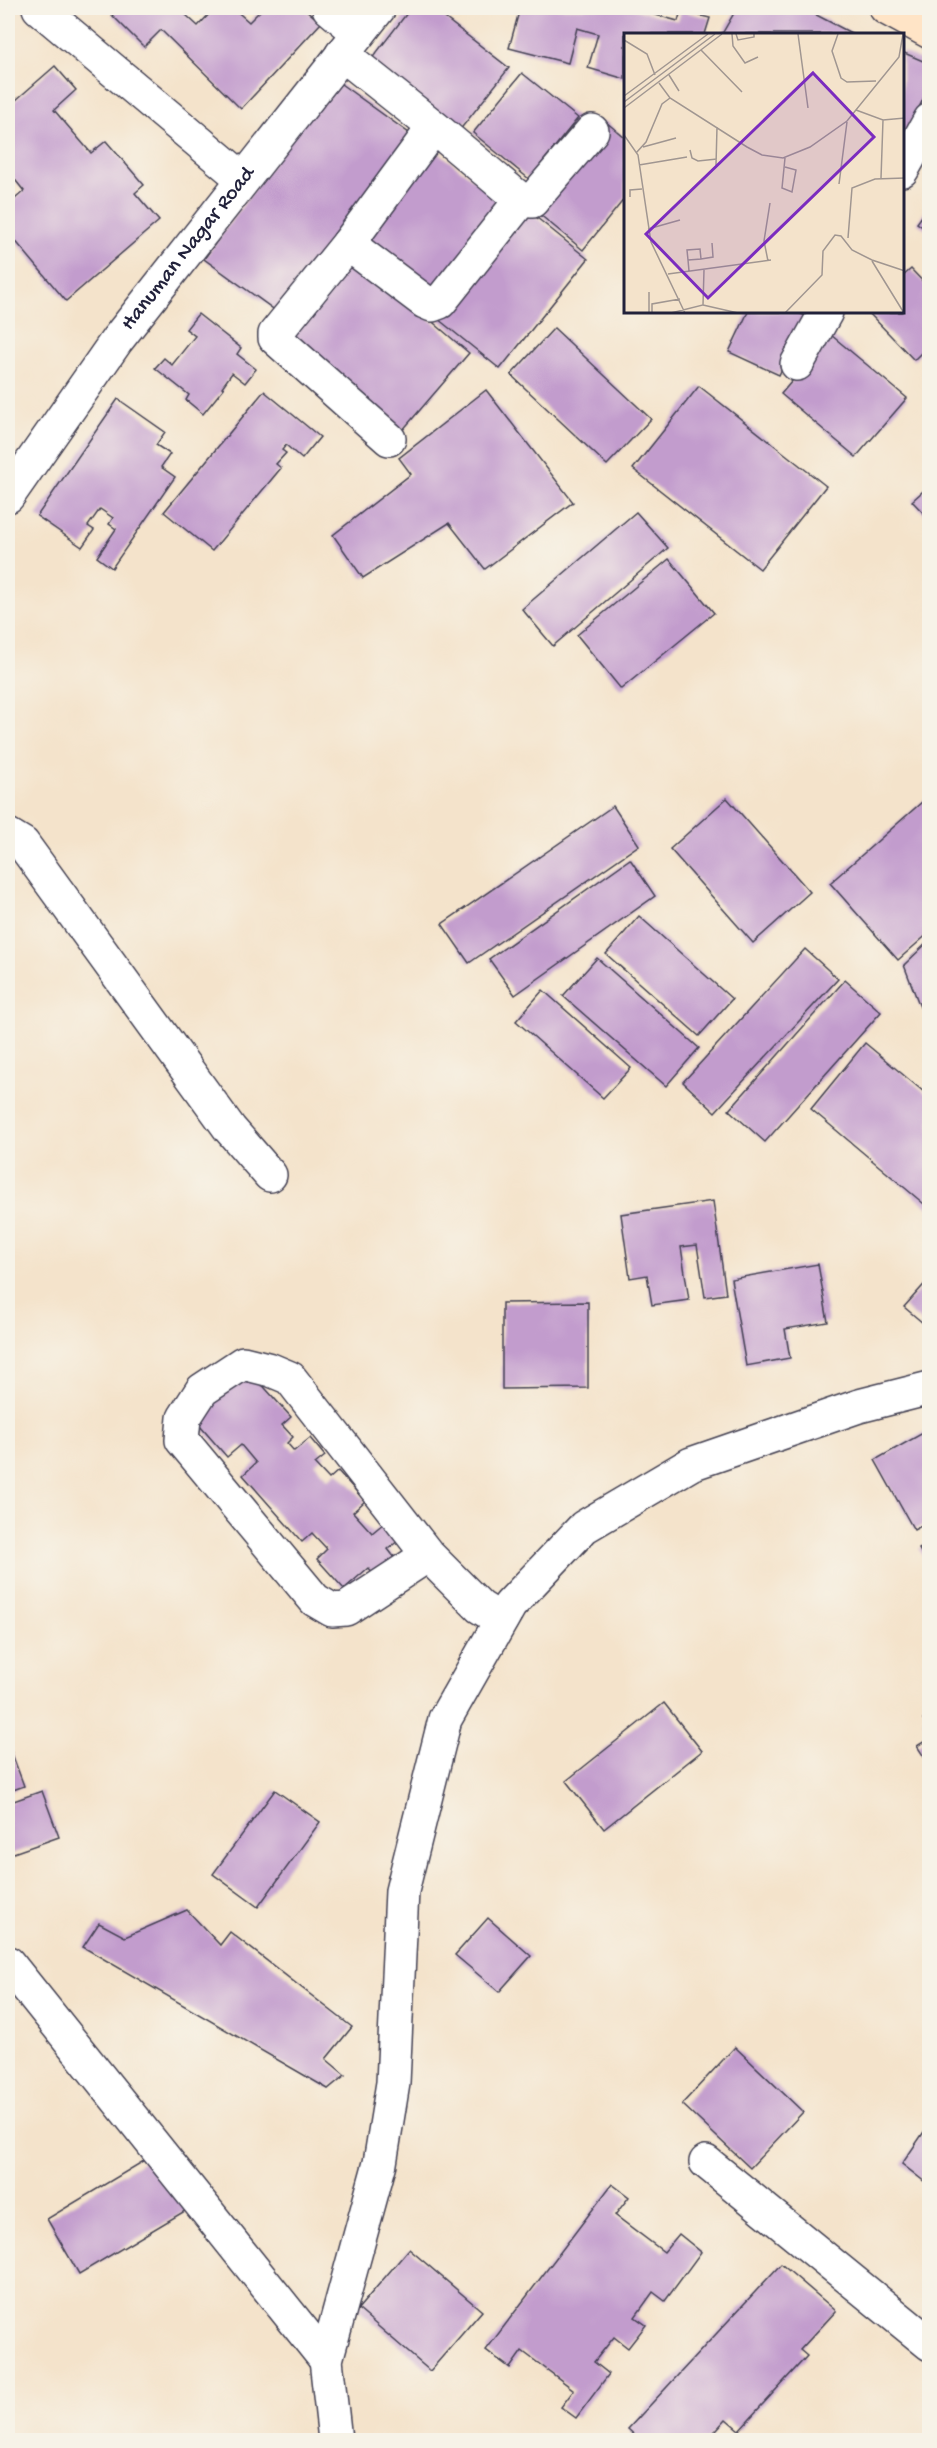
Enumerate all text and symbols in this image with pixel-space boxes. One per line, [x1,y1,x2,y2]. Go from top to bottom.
inset map [624,33,904,314]
street label: Hanuman Nagar Road [116,160,263,336]

